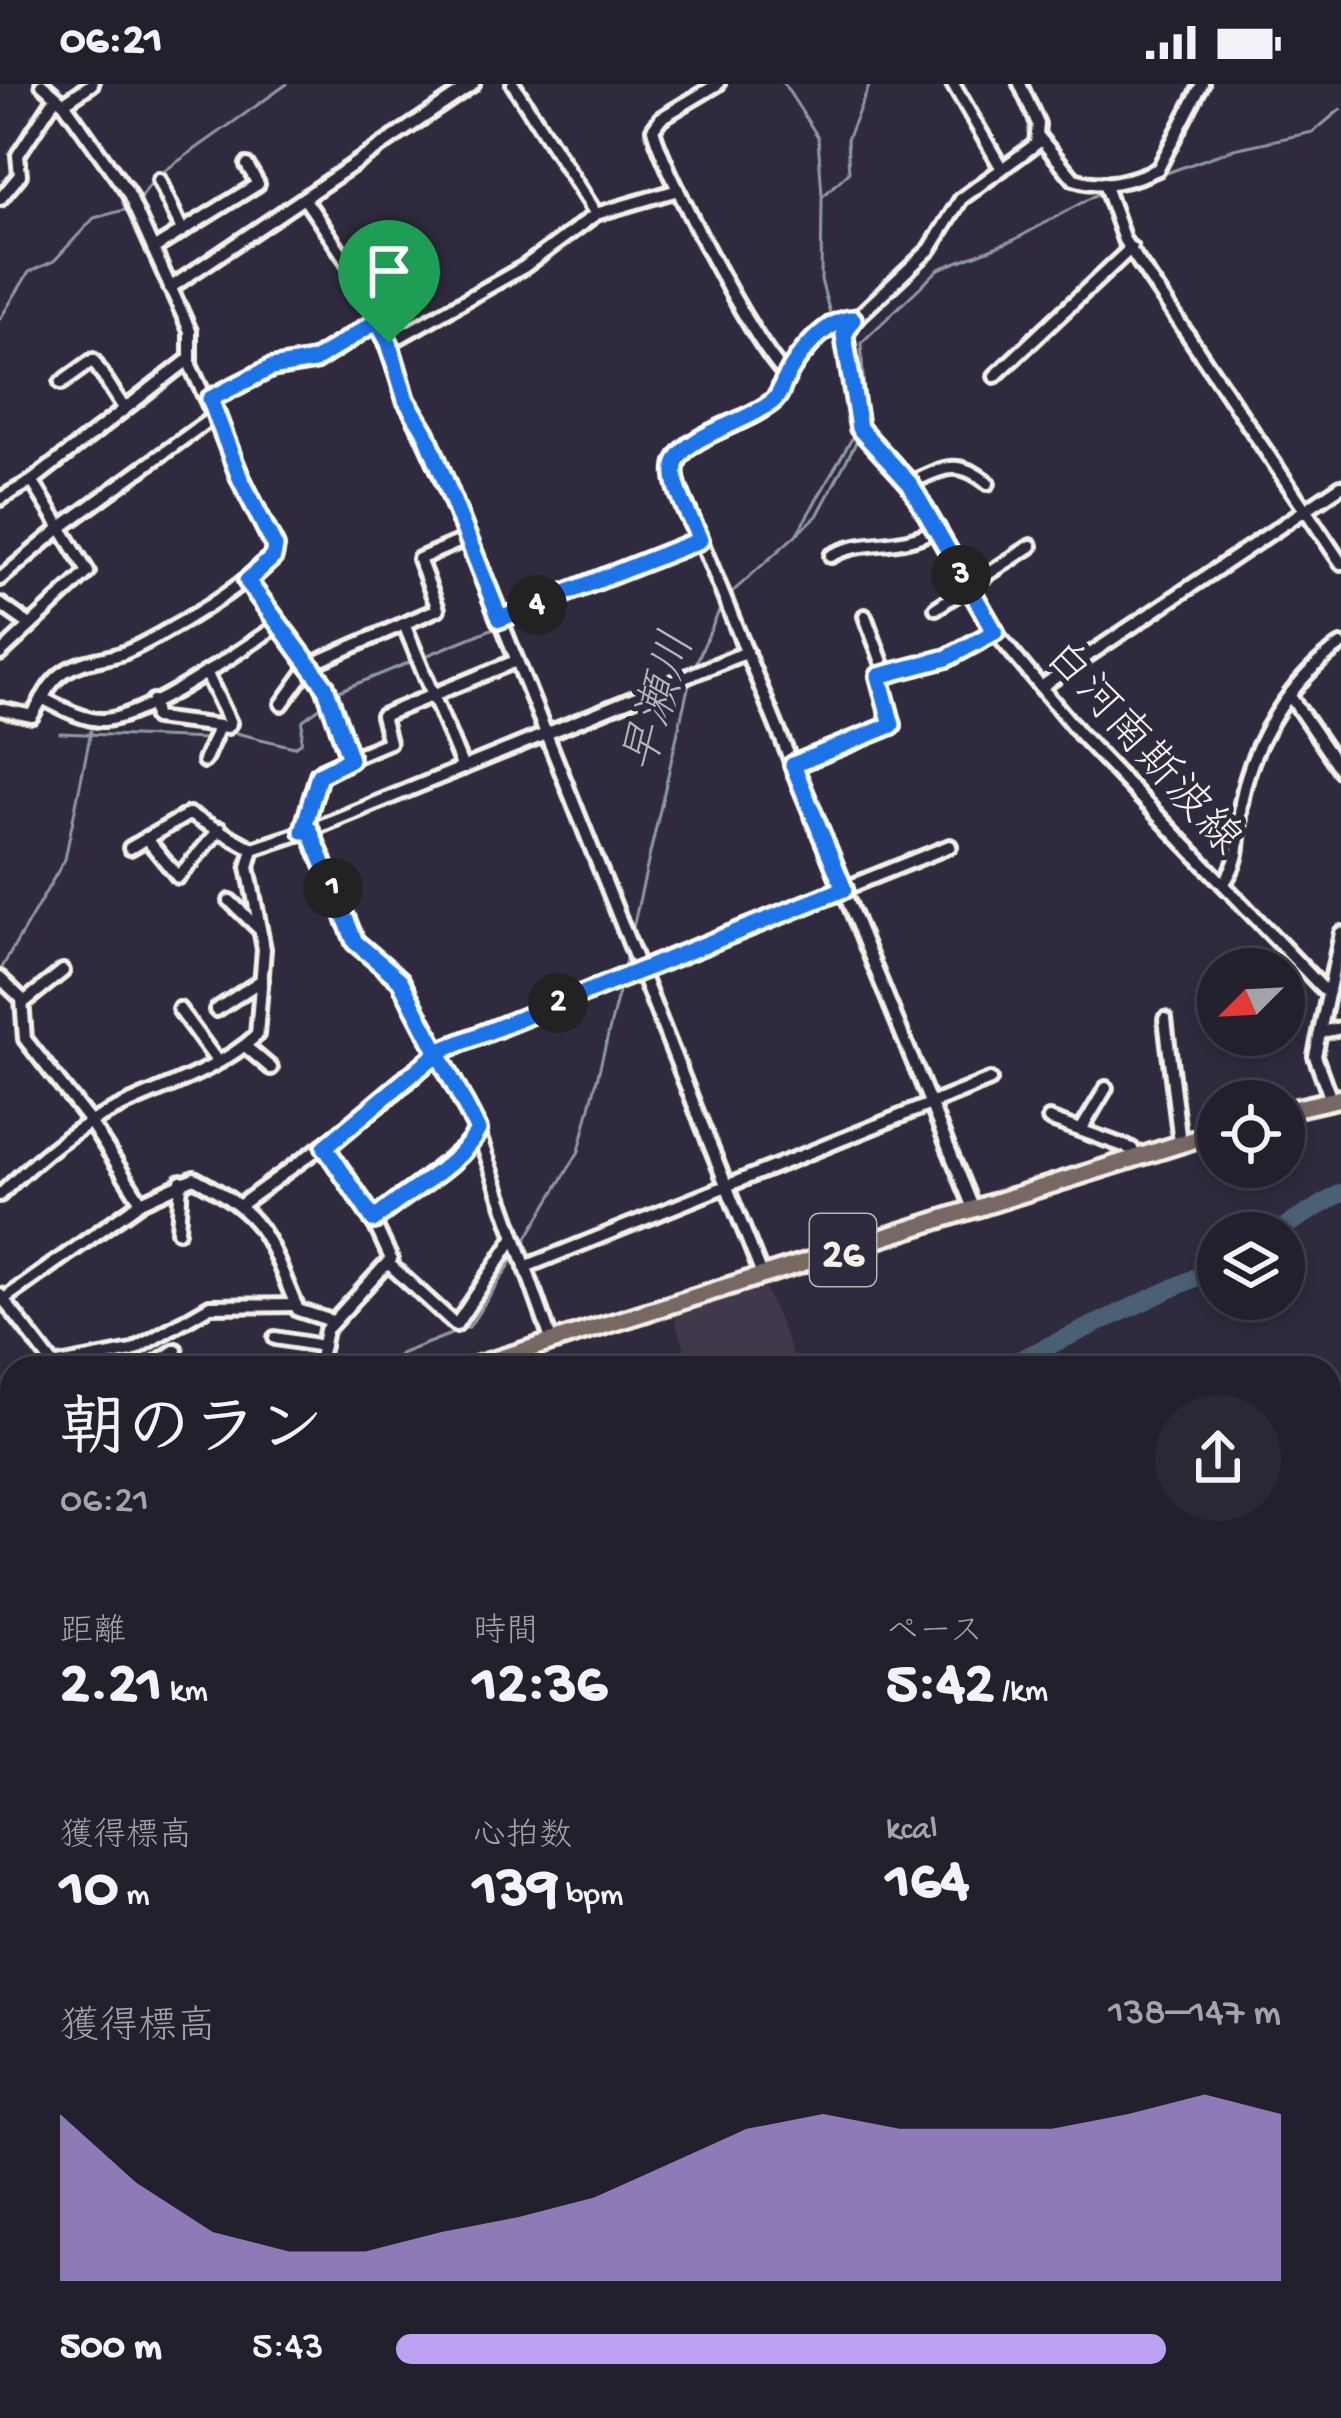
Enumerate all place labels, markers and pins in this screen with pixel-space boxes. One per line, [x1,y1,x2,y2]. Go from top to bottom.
pin [338,220,440,343]
pin: 3 [931,545,991,605]
pin: 4 [507,575,567,635]
pin: 1 [303,858,363,918]
pin: 2 [528,973,588,1033]

